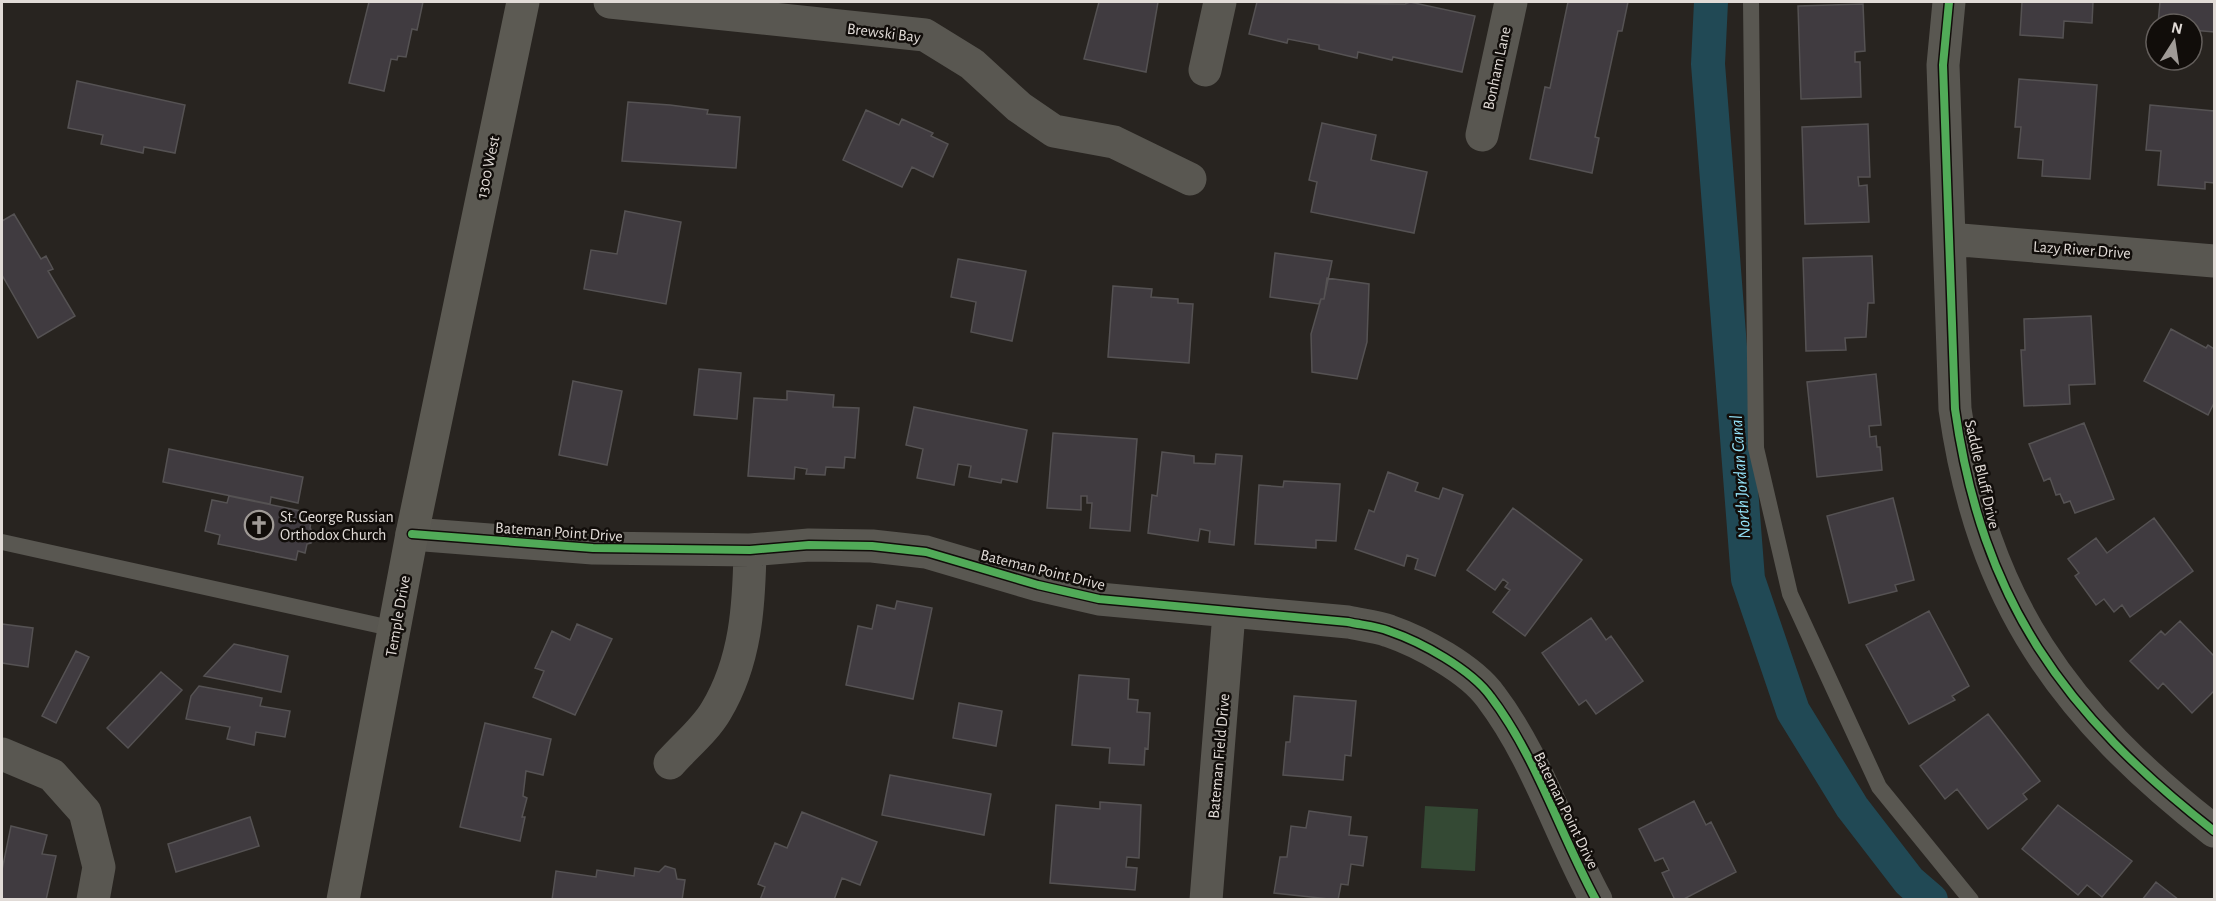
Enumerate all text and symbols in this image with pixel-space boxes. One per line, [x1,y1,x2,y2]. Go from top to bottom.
north arrow [2144,12,2204,72]
text: N [2170,19,2184,37]
street label: Brewski Bay [846,21,922,46]
street label: Bonham Lane [1480,25,1514,111]
street label: 1300 West [474,134,502,200]
street label: Lazy River Drive [2032,239,2131,262]
water label: North Jordan Canal [1728,414,1754,539]
street label: Saddle Bluff Drive [1962,418,2002,530]
church icon: St. George Russian Orthodox Church [243,509,275,541]
place label: St. George Russian Orthodox Church [280,509,394,543]
street label: Bateman Point Drive [495,520,623,544]
street label: Bateman Point Drive [979,547,1107,593]
street label: Temple Drive [383,574,413,658]
street label: Bateman Field Drive [1206,693,1232,819]
street label: Bateman Point Drive [1531,749,1601,871]

